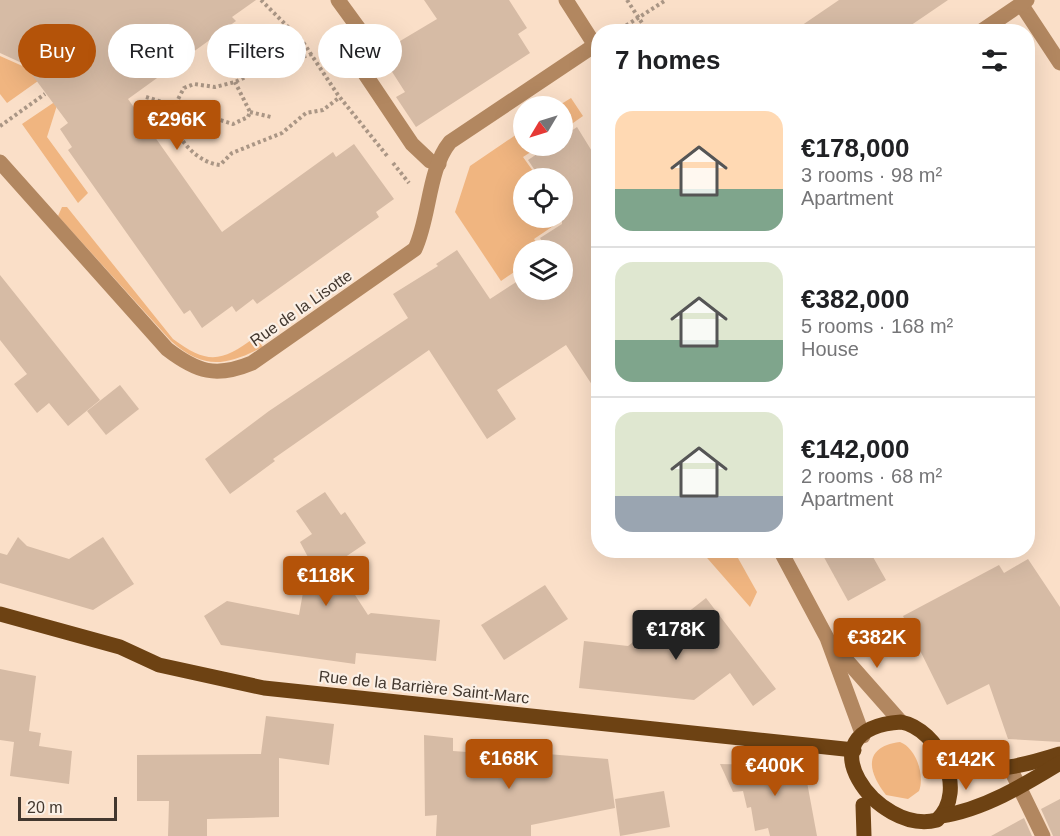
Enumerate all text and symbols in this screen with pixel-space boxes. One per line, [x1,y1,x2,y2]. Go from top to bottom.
chip: Buy [18,24,96,78]
chip: Rent [108,24,195,78]
chip: Filters [207,24,306,78]
chip: New [318,24,402,78]
icon: filters [978,44,1011,77]
text: 7 homes [615,45,721,75]
north arrow [513,96,573,156]
map controls [513,96,573,300]
pin: €296K [135,100,219,151]
text: €296K [148,108,206,130]
text: €178,000 [801,133,909,163]
icon: home [663,135,735,207]
text: 3 rooms · 98 m² [801,164,942,186]
button: locate [513,168,573,228]
text: Apartment [801,187,893,209]
button: layers [513,240,573,300]
street label: Rue de la Lisotte [247,267,355,349]
text: €382,000 [801,284,909,314]
icon: home [663,286,735,358]
text: 5 rooms · 168 m² [801,315,953,337]
text: House [801,338,859,360]
text: €142,000 [801,434,909,464]
icon: home [663,436,735,508]
text: 2 rooms · 68 m² [801,465,942,487]
text: Apartment [801,488,893,510]
pin: €118K [284,556,368,607]
text: €118K [297,564,355,586]
pin: €178K [634,610,718,661]
text: €178K [647,618,705,640]
pin: €382K [835,618,919,669]
text: €382K [848,626,906,648]
street label: Rue de la Barrière Saint-Marc [318,667,530,707]
pin: €168K [467,739,551,790]
pin: €142K [924,740,1008,791]
pin: €400K [733,746,817,797]
text: €168K [480,747,538,769]
text: €142K [937,748,995,770]
text: €400K [746,754,804,776]
scale bar [18,794,117,822]
text: 20 m [27,799,63,816]

